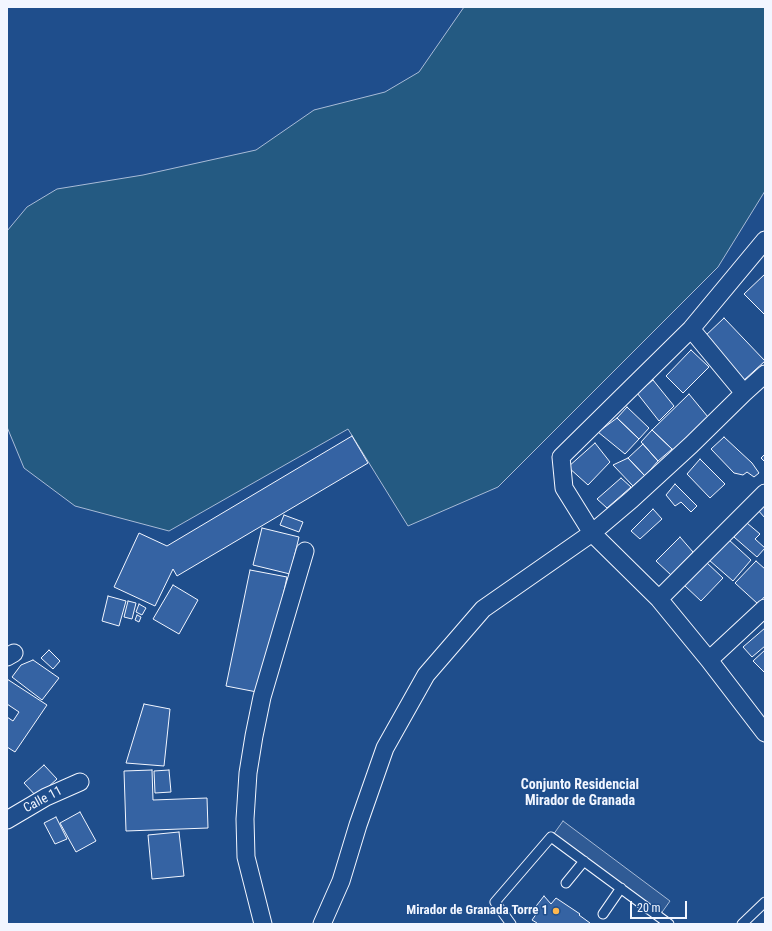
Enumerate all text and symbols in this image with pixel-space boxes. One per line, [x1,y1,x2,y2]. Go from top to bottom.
district label: Conjunto Residencial Mirador de Granada [521,777,639,810]
street label: Calle 11 [21,783,65,817]
scale bar [632,893,689,919]
text: 20 m [637,901,661,915]
place label: Mirador de Granada Torre 1 [406,903,548,919]
marker: Mirador de Granada Torre 1 [551,906,561,916]

